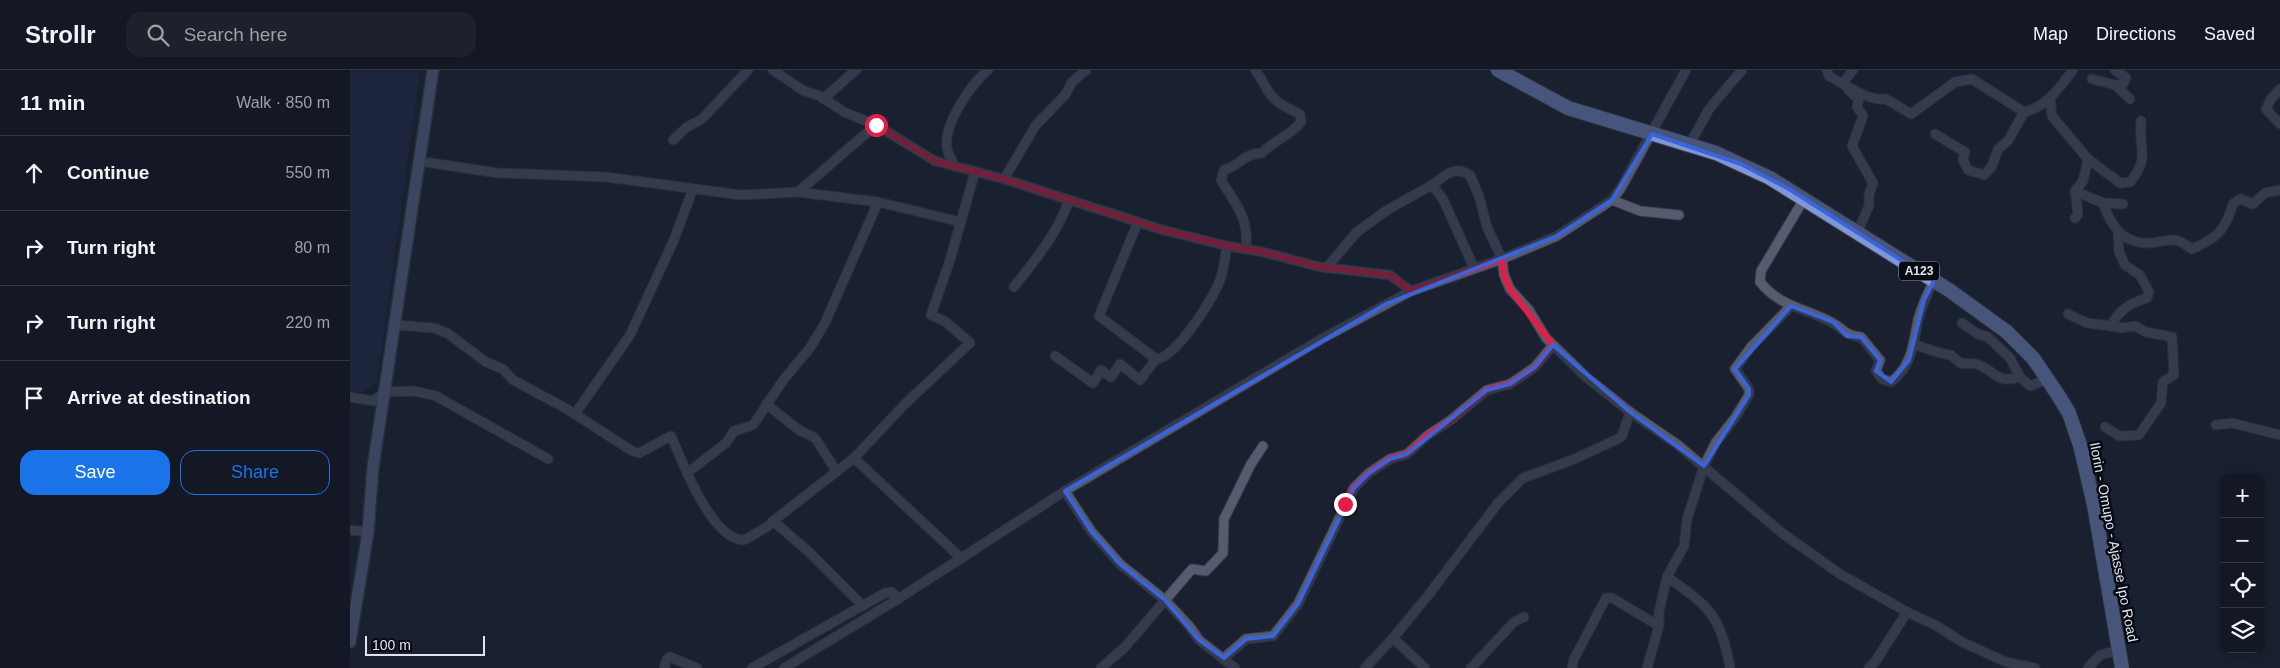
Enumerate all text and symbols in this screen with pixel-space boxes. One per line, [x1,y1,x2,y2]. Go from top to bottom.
search box [126,12,476,57]
text: Strollr [25,21,96,48]
icon: search [144,21,172,49]
text: Search here [184,24,287,45]
text: Map [2033,24,2068,44]
text: Directions [2096,24,2176,44]
text: Saved [2204,24,2255,44]
text: 11 min [20,91,85,114]
text: Walk · 850 m [236,94,330,111]
route start [865,114,888,137]
icon: ahead [20,159,48,187]
text: Continue [67,162,149,183]
text: 550 m [286,164,330,181]
icon: right [20,234,48,262]
text: Turn right [67,237,155,258]
text: 80 m [294,239,330,256]
road number: A123 [1899,262,1939,280]
icon: right [20,309,48,337]
text: Turn right [67,312,155,333]
text: 220 m [286,314,330,331]
icon: arrive [20,384,48,412]
text: Arrive at destination [67,387,251,408]
street label: Ilorin - Omupo - Ajasse Ipo Road [2087,441,2141,643]
button: Save [20,450,170,495]
button: Share [180,450,330,495]
map controls [2220,473,2265,653]
button: + [2220,473,2265,518]
route end [1334,493,1357,516]
button: − [2220,518,2265,563]
button: locate [2220,563,2265,608]
button: layers [2220,608,2265,653]
scale bar [365,633,485,656]
text: 100 m [372,637,411,653]

